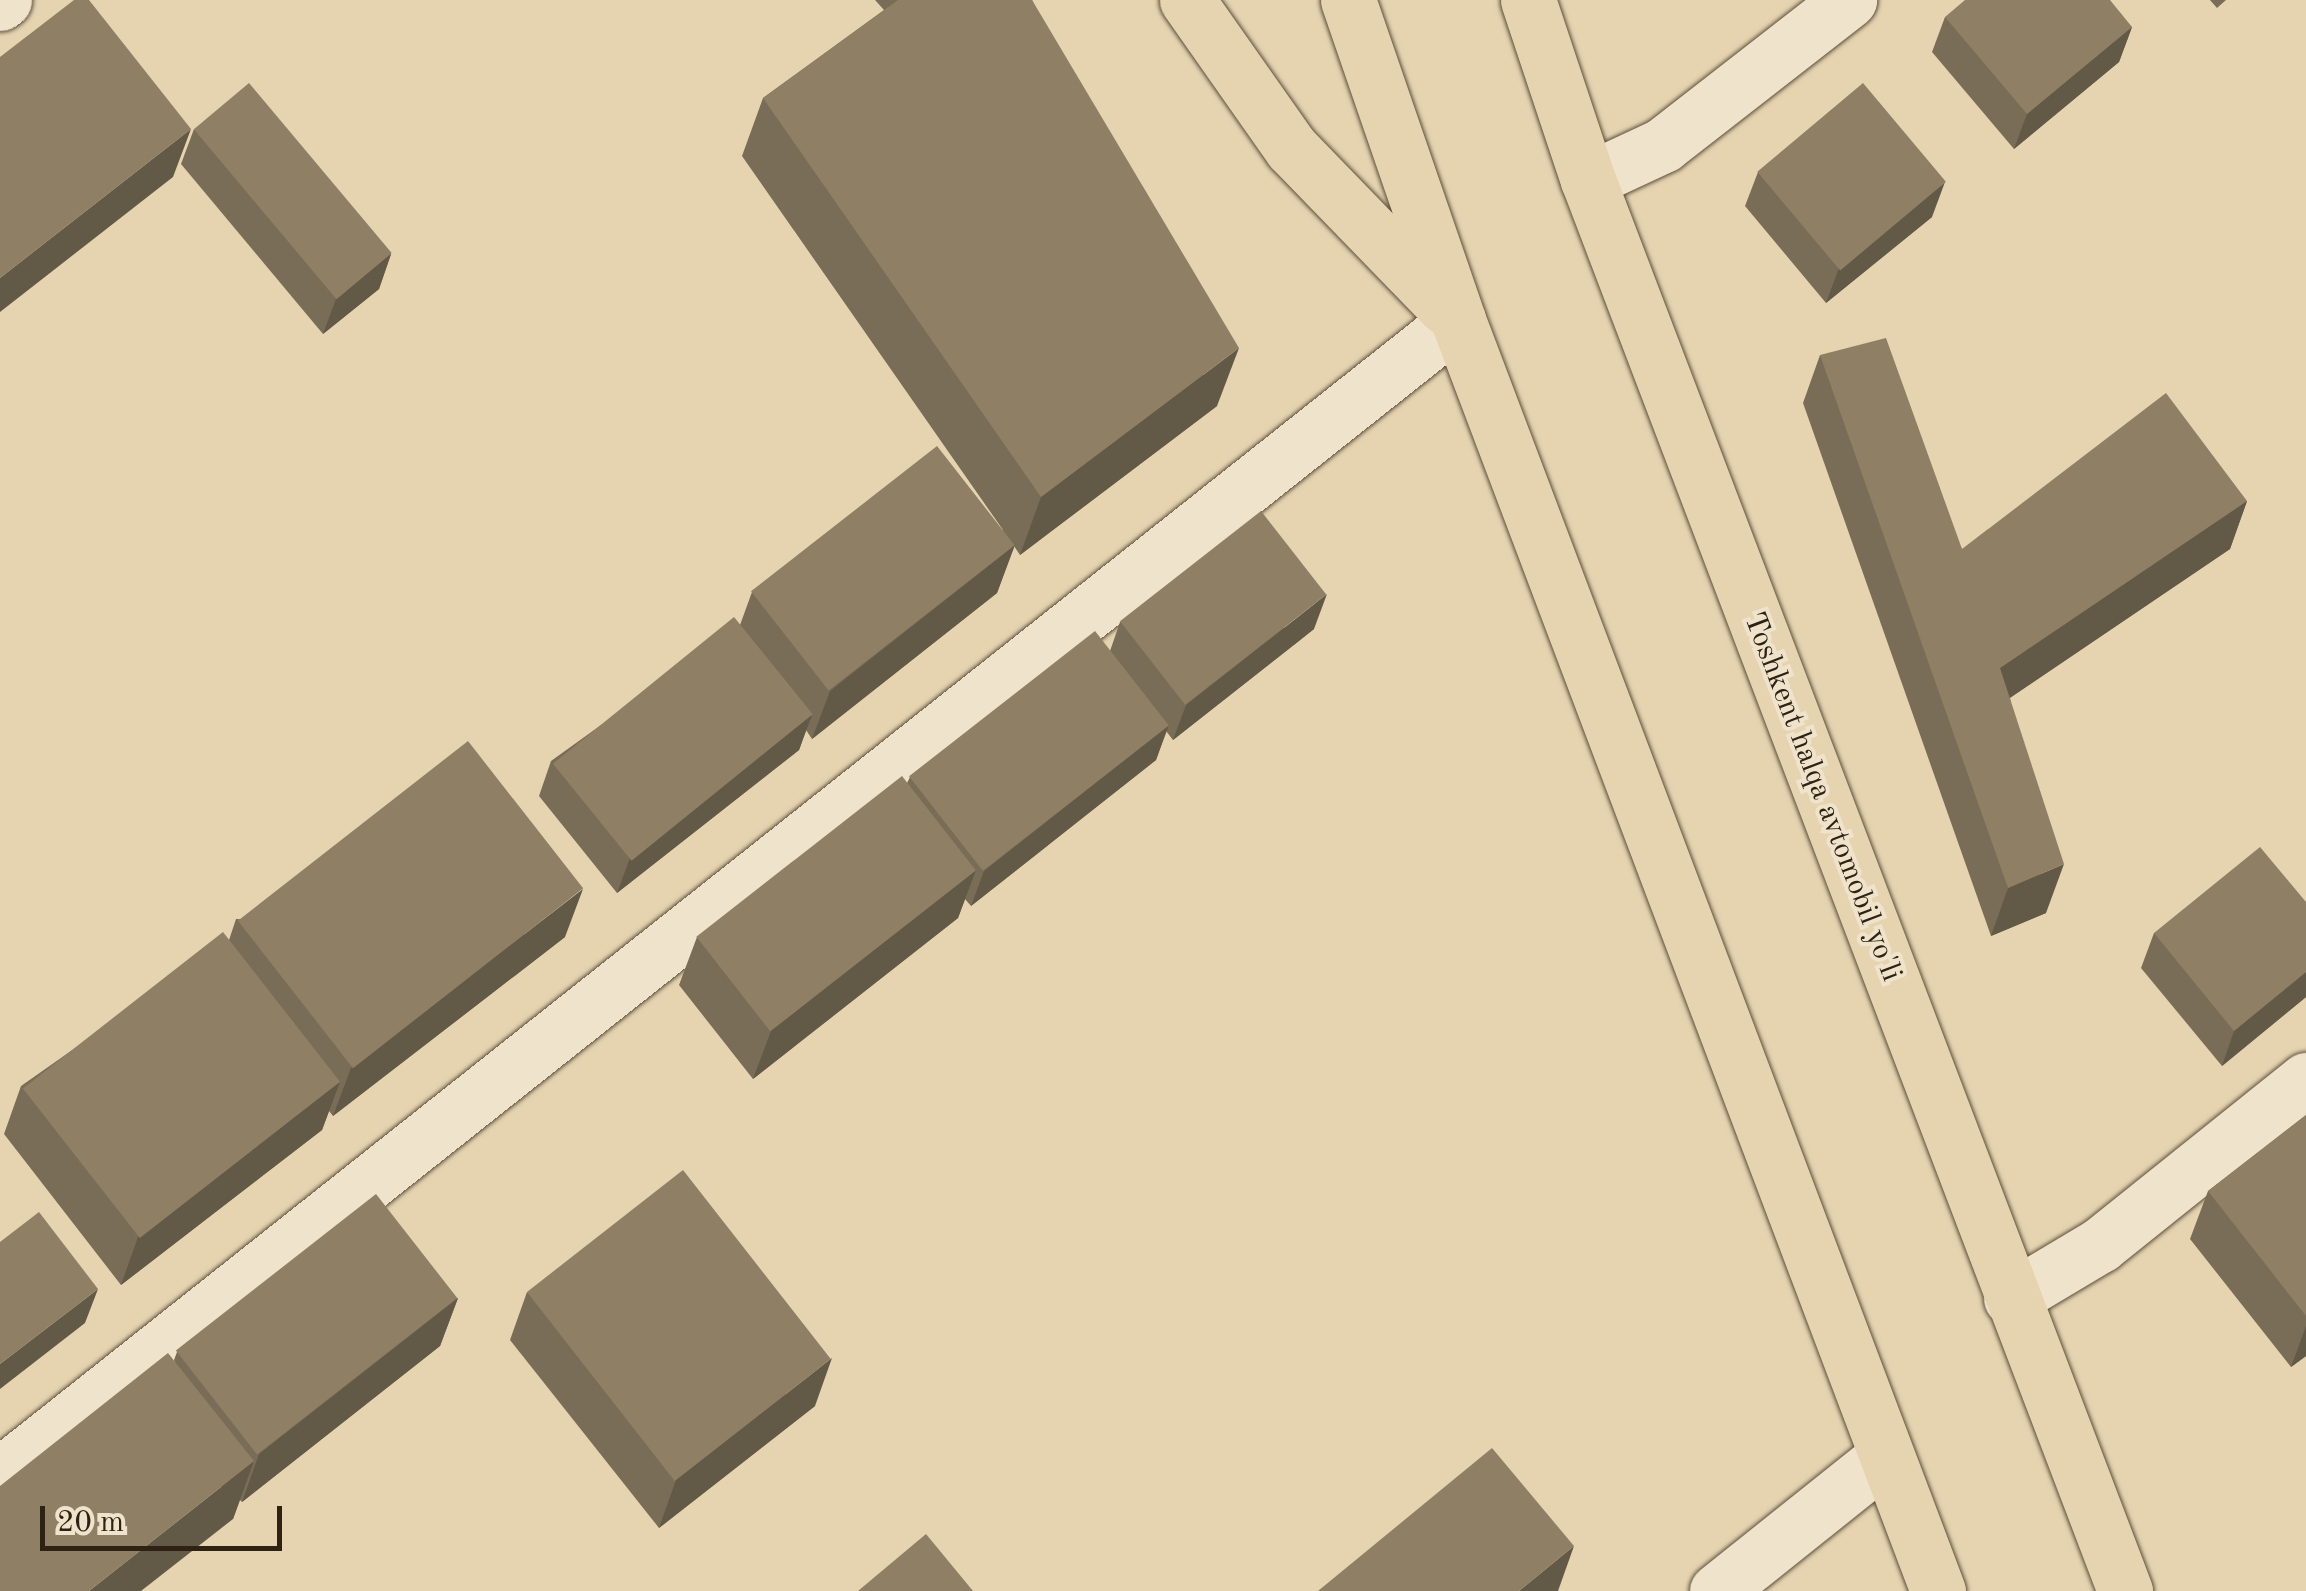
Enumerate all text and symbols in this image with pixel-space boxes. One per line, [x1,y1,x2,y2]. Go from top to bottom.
street label: Toshkent halqa avtomobil yo'li [1735,607,1909,987]
scale bar [45,1486,288,1548]
text: 20 m [57,1508,124,1538]

